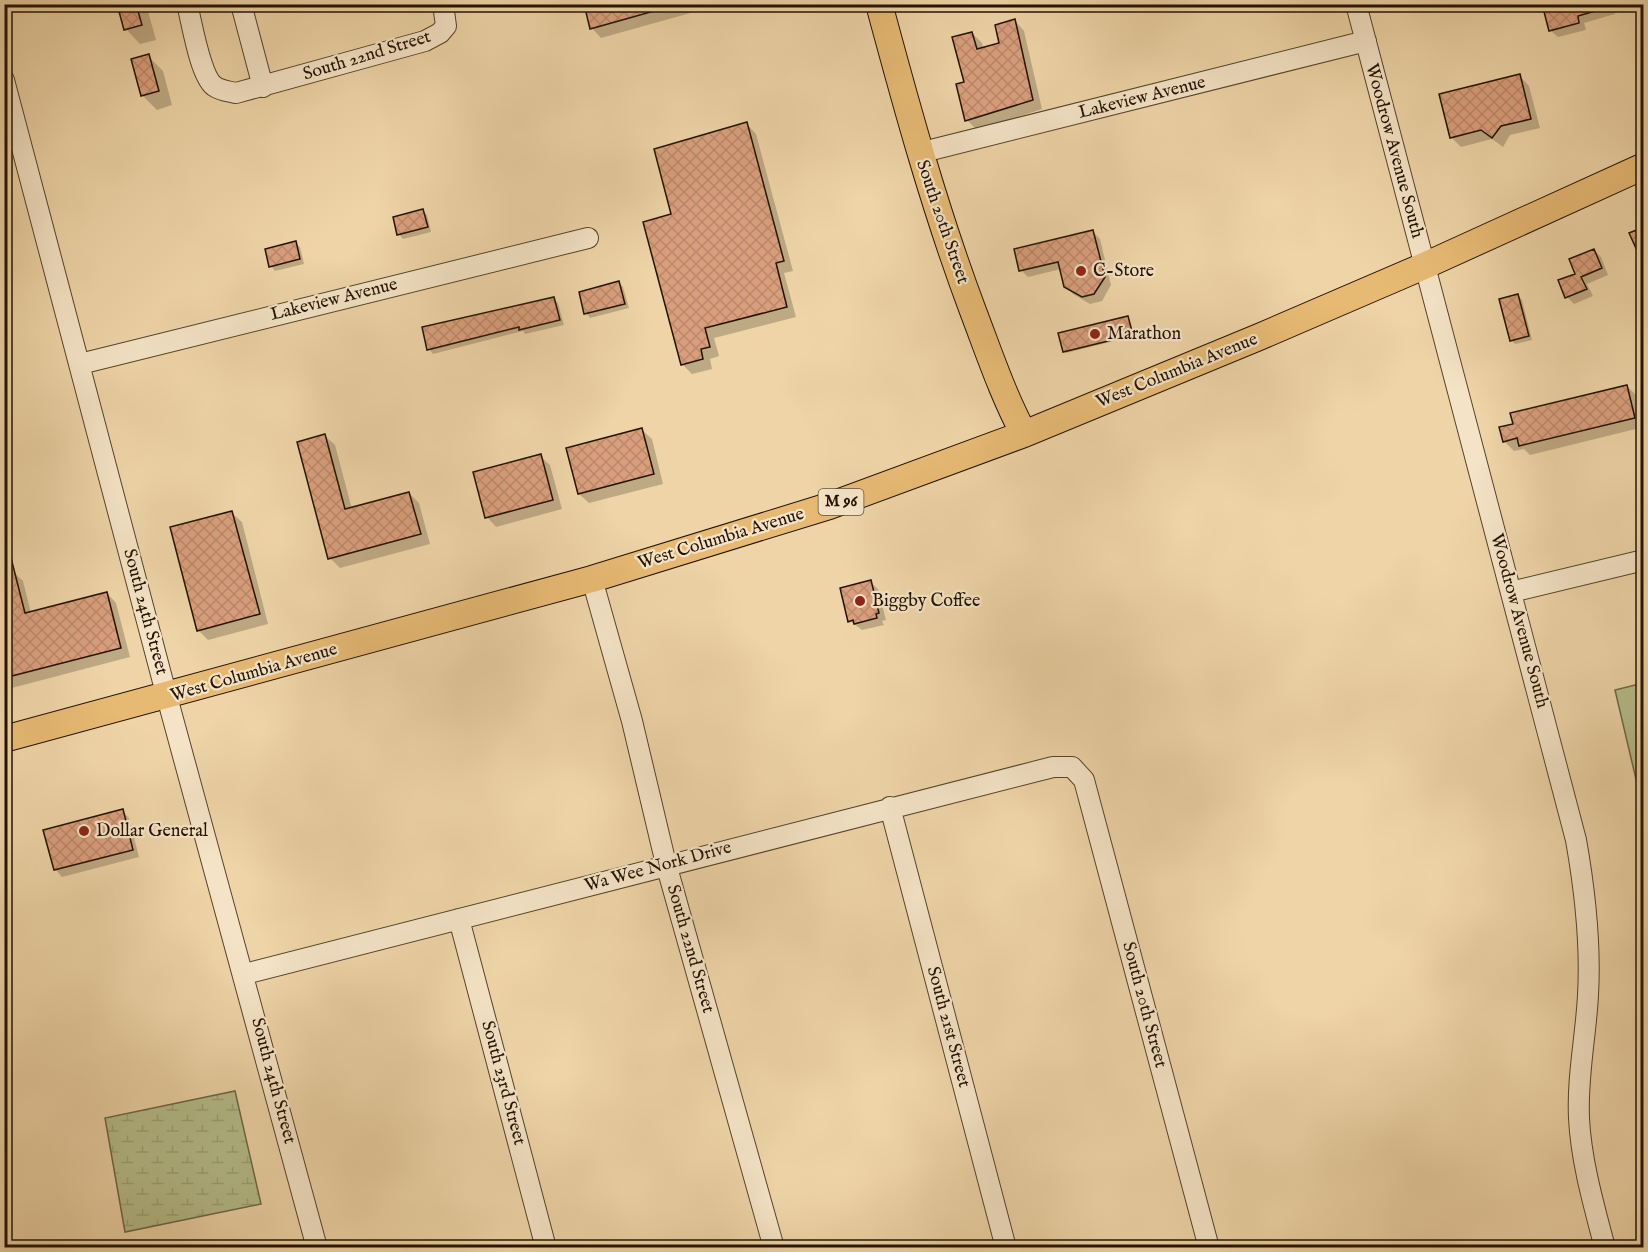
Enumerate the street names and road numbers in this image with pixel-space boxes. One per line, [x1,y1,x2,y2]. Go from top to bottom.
street label: South 22nd Street [300,26,434,86]
street label: Woodrow Avenue South [1360,61,1429,241]
street label: Lakeview Avenue [1076,71,1208,125]
street label: South 20th Street [910,157,974,287]
street label: Lakeview Avenue [268,273,400,327]
street label: West Columbia Avenue [1093,328,1261,414]
road number: M 96 [818,489,864,515]
street label: West Columbia Avenue [635,503,807,575]
street label: Woodrow Avenue South [1485,531,1554,711]
street label: South 24th Street [117,546,173,678]
street label: West Columbia Avenue [168,638,340,708]
street label: Wa Wee Nork Drive [582,836,734,898]
street label: South 22nd Street [661,882,719,1016]
street label: South 20th Street [1116,939,1172,1071]
street label: South 21st Street [921,964,975,1090]
street label: South 24th Street [245,1015,301,1147]
street label: South 23rd Street [475,1018,531,1148]

